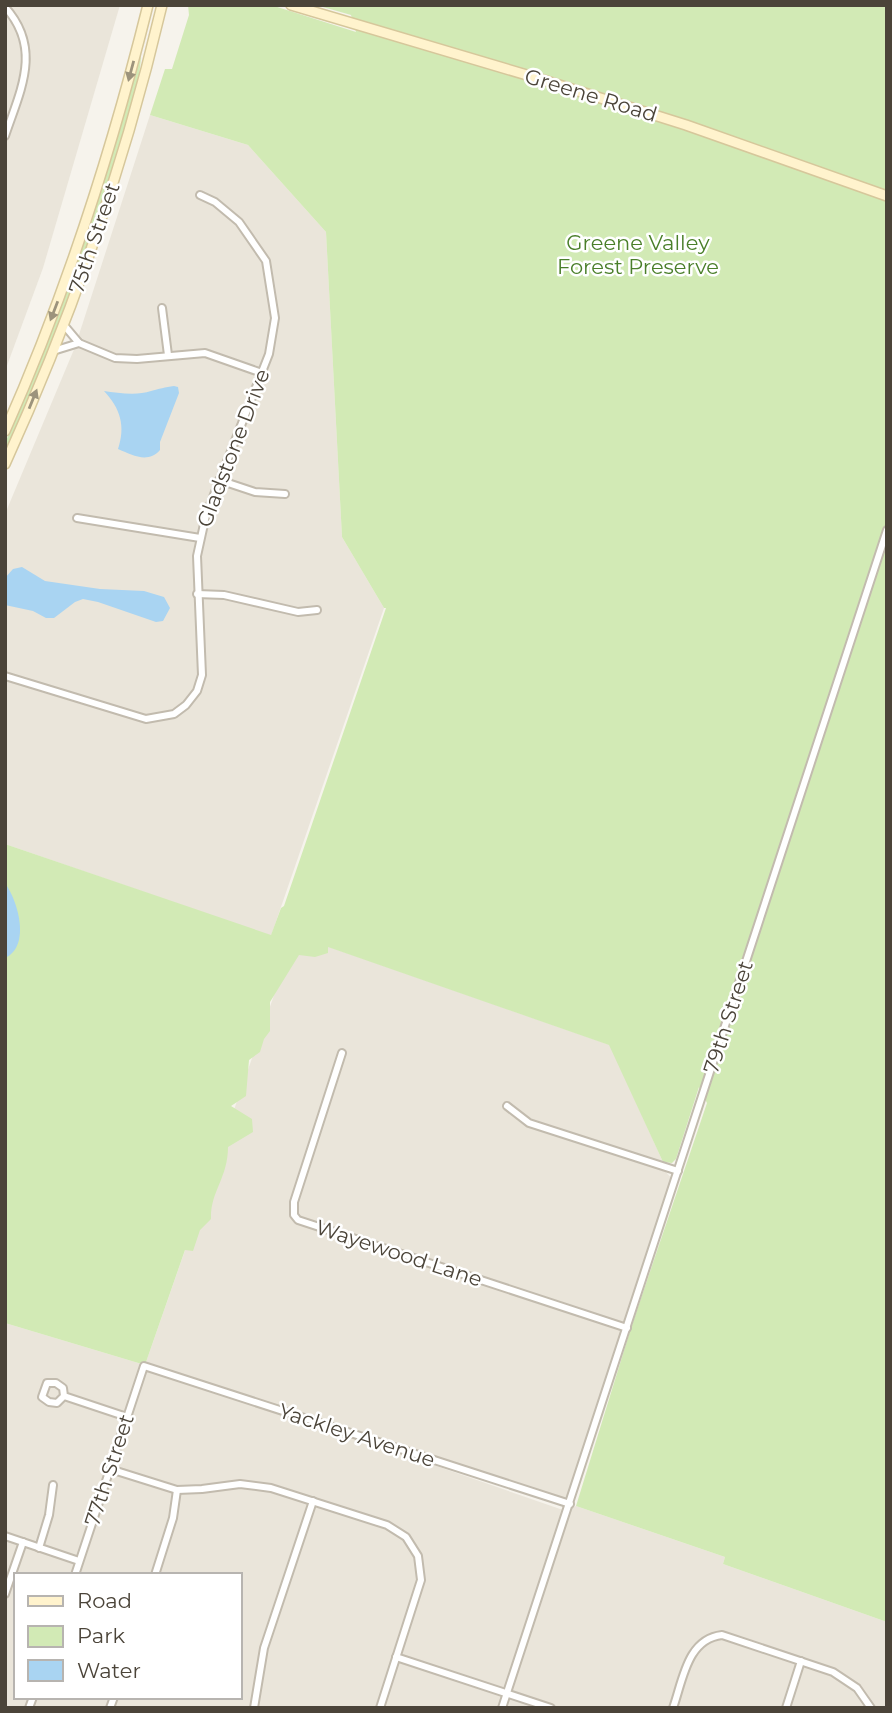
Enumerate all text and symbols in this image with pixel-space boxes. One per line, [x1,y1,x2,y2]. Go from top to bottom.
one-way arrow [126,61,136,82]
street label: Greene Road [522,63,660,127]
street label: 75th Street [63,179,125,297]
park label: Greene Valley Forest Preserve [557,230,719,279]
one-way arrow [48,301,59,322]
street label: Gladstone Drive [191,365,275,531]
one-way arrow [28,388,39,409]
street label: 79th Street [698,957,758,1077]
street label: Wayewood Lane [313,1214,485,1292]
street label: Yackley Avenue [276,1398,438,1472]
street label: 77th Street [79,1411,139,1529]
legend [14,1573,242,1699]
text: Road [77,1588,132,1613]
text: Park [77,1623,125,1648]
text: Water [77,1658,141,1683]

